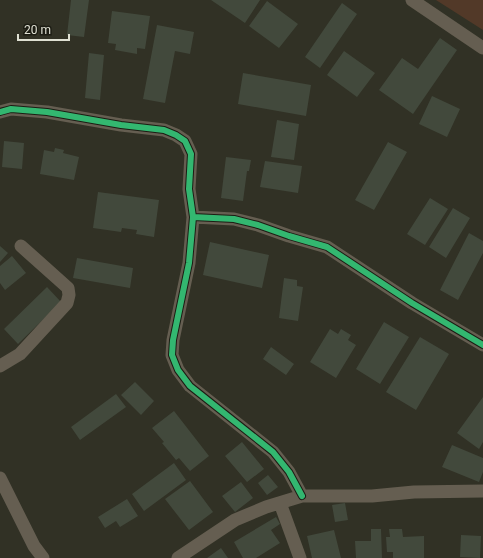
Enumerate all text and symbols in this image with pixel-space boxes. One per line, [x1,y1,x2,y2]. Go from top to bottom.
scale bar [18,16,69,42]
text: 20 m [24,23,51,37]

